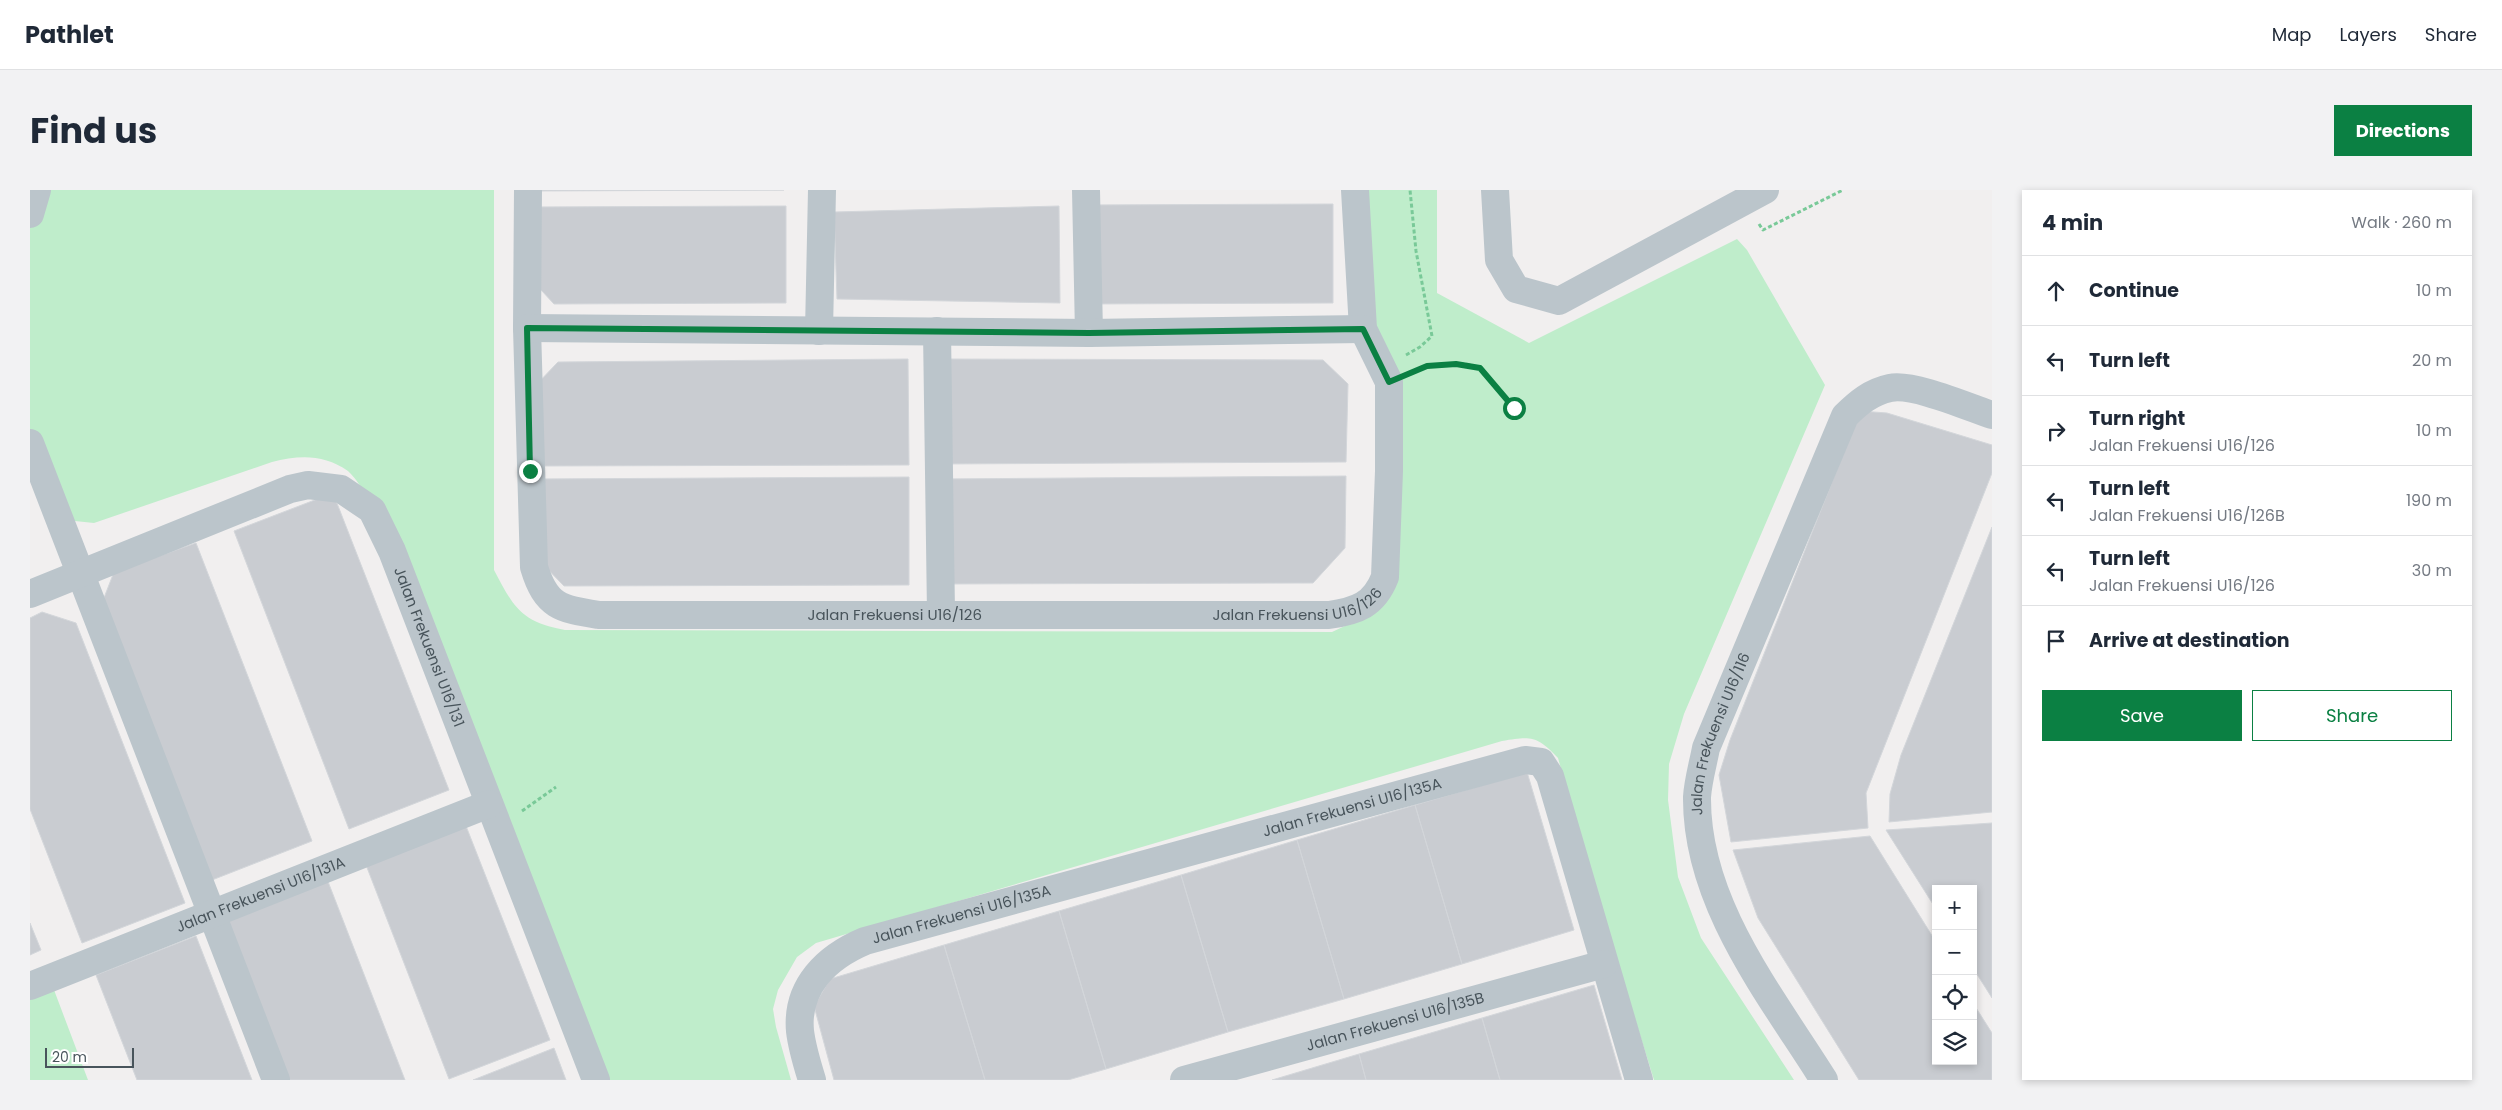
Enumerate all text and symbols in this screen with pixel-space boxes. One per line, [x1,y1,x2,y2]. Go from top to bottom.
text: Pathlet [25,18,114,51]
text: Map [2272,22,2312,47]
text: Layers [2340,22,2397,47]
text: Share [2425,22,2477,47]
button: Directions [2334,105,2472,156]
text: Find us [30,106,157,155]
text: 4 min [2042,208,2103,237]
text: Walk · 260 m [2351,211,2452,234]
icon: ahead [2042,277,2070,305]
text: Continue [2089,277,2179,304]
text: 10 m [2416,279,2452,302]
icon: left [2042,347,2070,375]
text: Turn left [2089,347,2170,374]
text: 20 m [2412,349,2452,372]
route start [1503,397,1526,420]
text: Turn right [2089,405,2185,432]
icon: right [2042,417,2070,445]
text: 10 m [2416,419,2452,442]
text: Jalan Frekuensi U16/126 [2089,434,2275,457]
route end [519,460,542,483]
text: Turn left [2089,475,2170,502]
icon: left [2042,487,2070,515]
text: 190 m [2406,489,2452,512]
text: Jalan Frekuensi U16/126B [2089,504,2285,527]
text: Turn left [2089,545,2170,572]
icon: left [2042,557,2070,585]
text: 30 m [2412,559,2452,582]
street label: Jalan Frekuensi U16/131 [389,564,470,730]
text: Jalan Frekuensi U16/126 [2089,574,2275,597]
street label: Jalan Frekuensi U16/126 [1213,583,1387,625]
street label: Jalan Frekuensi U16/126 [808,604,982,625]
icon: arrive [2042,627,2070,655]
text: Arrive at destination [2089,627,2290,654]
street label: Jalan Frekuensi U16/116 [1686,649,1755,816]
button: Save [2042,690,2242,741]
button: Share [2252,690,2452,741]
street label: Jalan Frekuensi U16/135A [1260,772,1444,841]
street label: Jalan Frekuensi U16/131A [173,851,348,937]
street label: Jalan Frekuensi U16/135A [869,880,1053,949]
map controls [1932,885,1977,1065]
button: + [1932,885,1977,930]
button: − [1932,930,1977,975]
button: locate [1932,975,1977,1020]
street label: Jalan Frekuensi U16/135B [1304,987,1486,1056]
button: layers [1932,1020,1977,1065]
scale bar [45,1045,134,1068]
text: 20 m [52,1047,87,1067]

